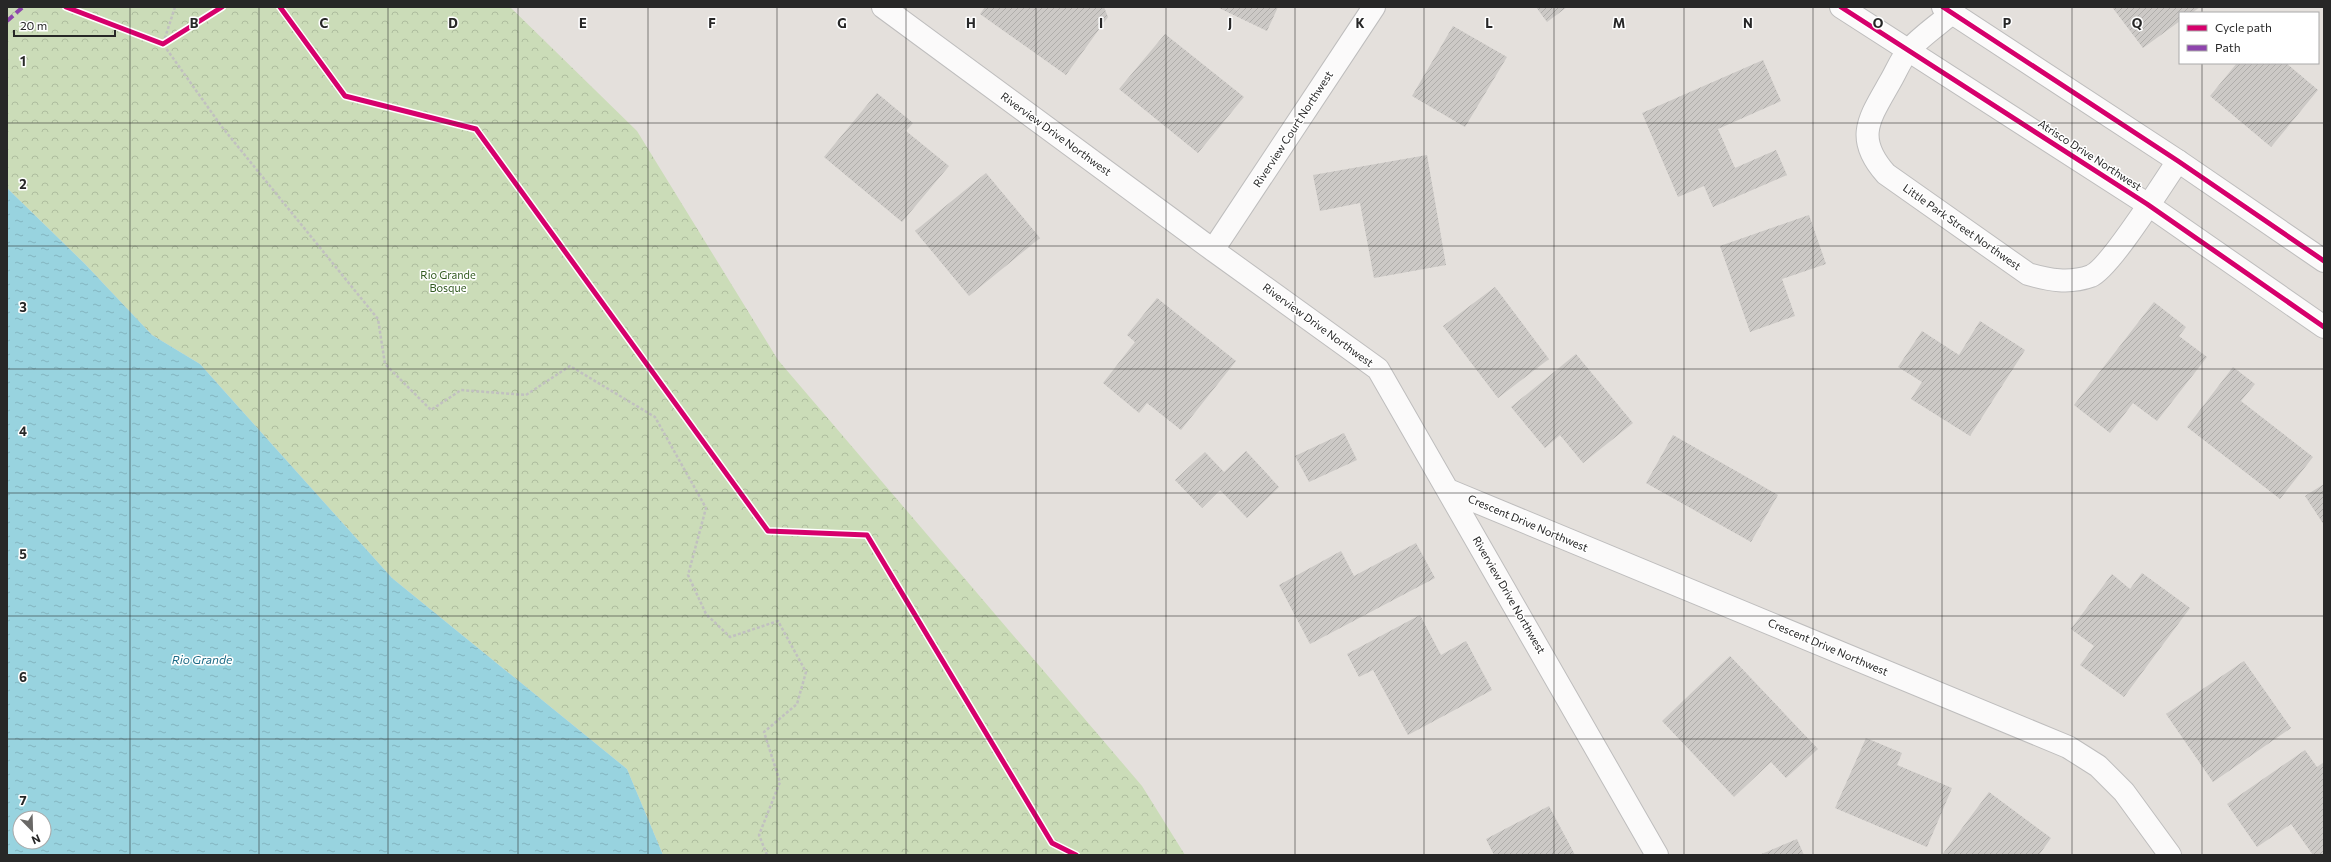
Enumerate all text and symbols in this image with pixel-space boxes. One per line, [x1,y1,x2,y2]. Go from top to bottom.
scale bar [14,12,115,38]
legend [2179,12,2319,64]
text: B [190,15,199,31]
text: C [320,15,329,31]
text: D [448,15,458,31]
text: E [579,15,587,31]
text: F [708,15,716,31]
text: G [837,15,847,31]
text: H [966,15,976,31]
text: I [1099,15,1103,31]
text: J [1228,15,1232,31]
text: K [1355,15,1365,31]
text: L [1485,15,1493,31]
text: M [1613,15,1625,31]
text: N [1743,15,1753,31]
text: O [1873,15,1884,31]
text: P [2003,15,2012,31]
text: Q [2132,15,2143,31]
text: 20 m [20,18,47,32]
text: Cycle path [2215,20,2272,34]
text: Path [2215,40,2241,54]
text: 1 [20,53,26,69]
street label: Riverview Court Northwest [1250,68,1335,189]
street label: Riverview Drive Northwest [999,89,1114,178]
street label: Atrisco Drive Northwest [2036,116,2145,193]
text: 2 [19,176,27,192]
street label: Little Park Street Northwest [1901,181,2024,273]
park label: Rio Grande Bosque [420,268,476,294]
street label: Riverview Drive Northwest [1261,280,1376,369]
text: 3 [19,299,27,315]
text: 4 [19,423,27,439]
street label: Crescent Drive Northwest [1466,491,1591,554]
street label: Riverview Drive Northwest [1470,534,1549,656]
text: 5 [19,546,27,562]
street label: Crescent Drive Northwest [1766,615,1891,678]
water label: Rio Grande [172,652,233,666]
text: 6 [19,669,27,685]
text: 7 [19,792,27,808]
north arrow [12,810,52,850]
text: N [30,832,42,847]

